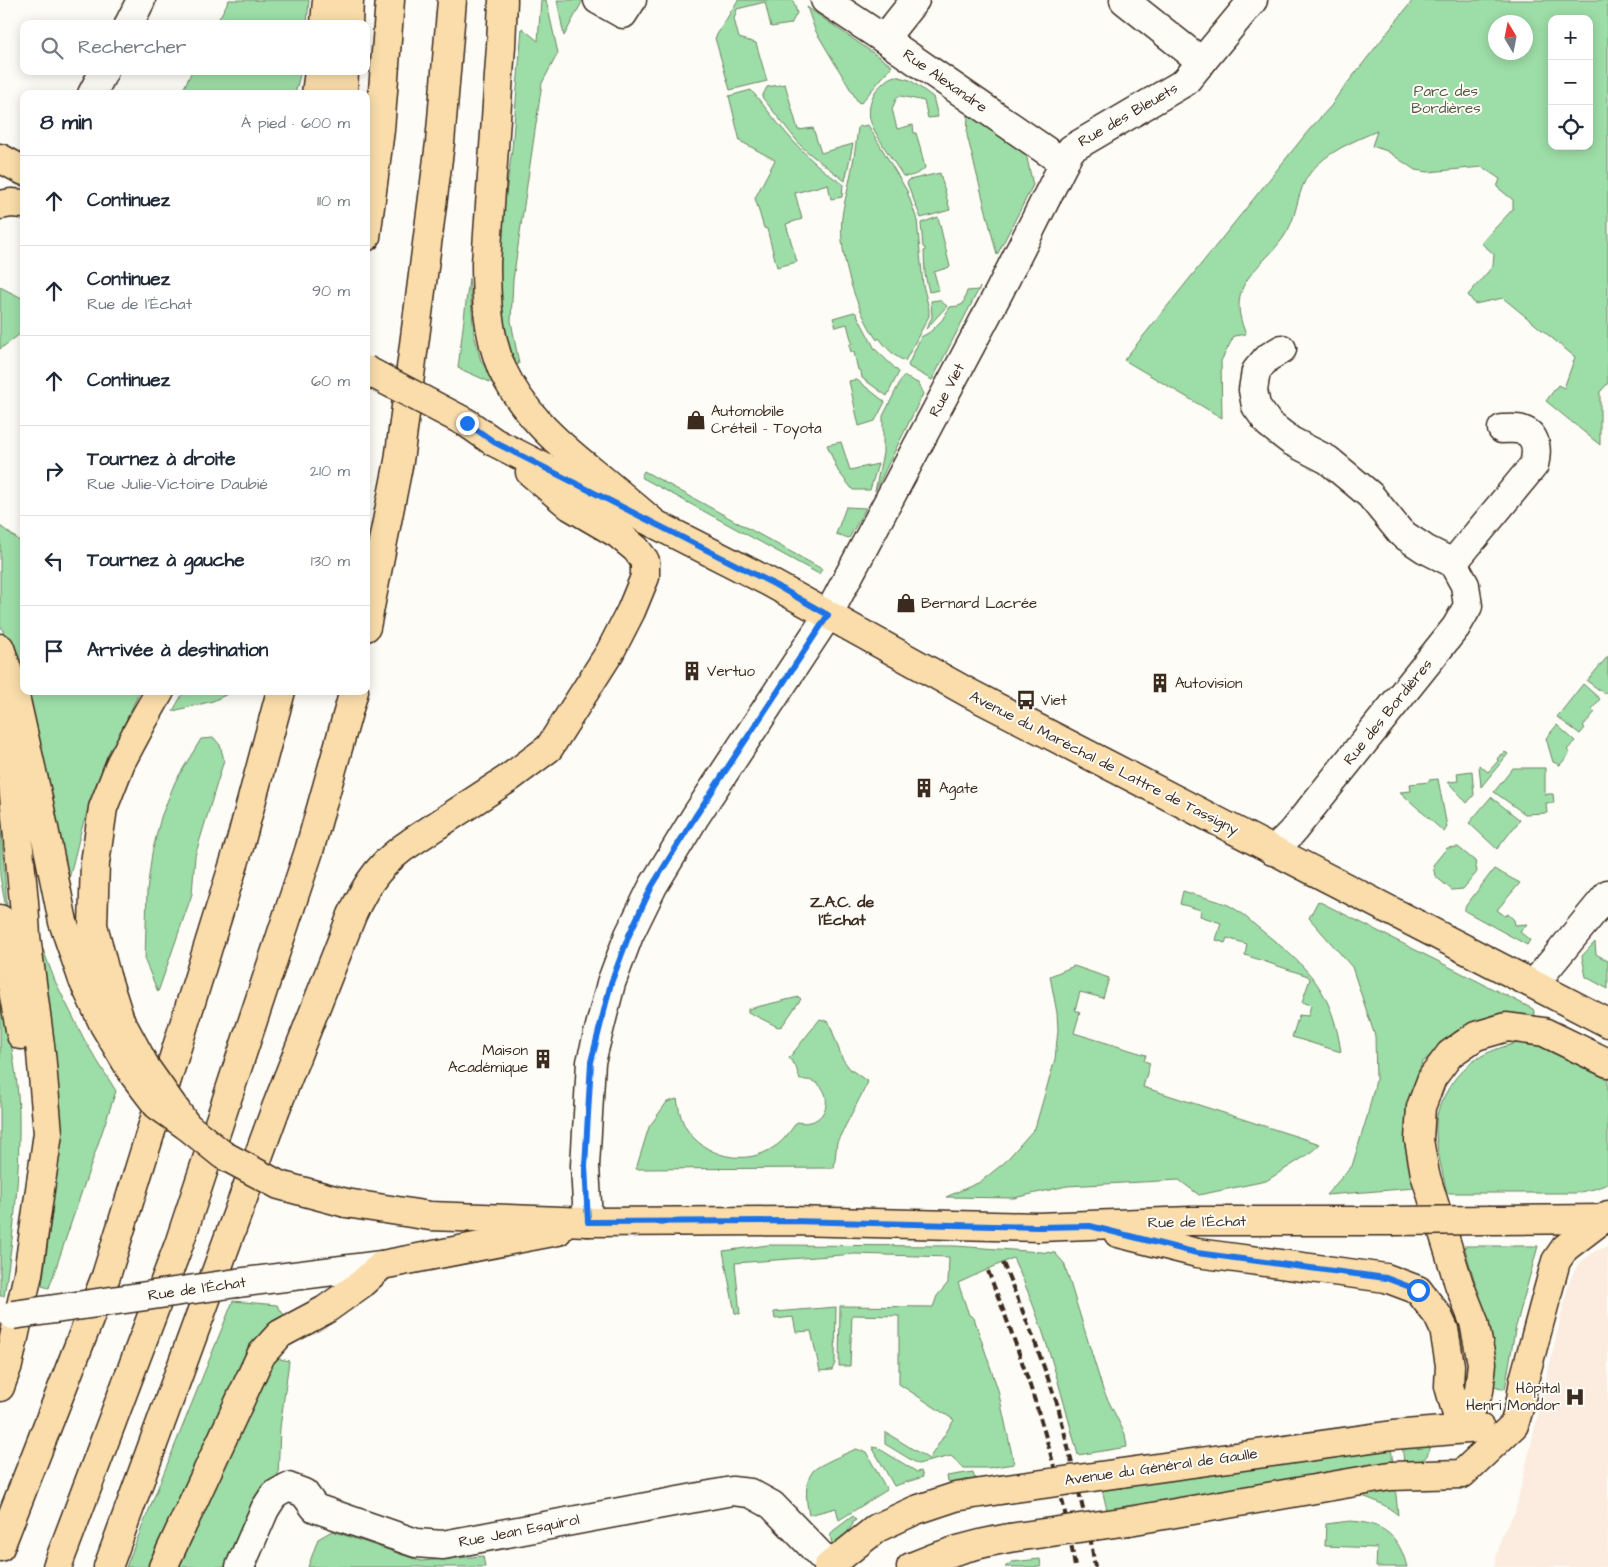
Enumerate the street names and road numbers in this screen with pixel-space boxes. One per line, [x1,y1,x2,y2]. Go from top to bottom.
street label: Rue Alexandre [899,44,991,118]
street label: Rue des Bleuets [1074,78,1182,152]
street label: Rue Viet [924,359,970,421]
street label: Rue des Bordières [1339,654,1438,770]
street label: Avenue du Maréchal de Lattre de Tassigny [965,686,1242,841]
street label: Rue de l'Échat [1148,1211,1246,1233]
street label: Rue de l'Échat [147,1272,247,1306]
street label: Avenue du Général de Gaulle [1063,1443,1259,1491]
street label: Rue Jean Esquirol [457,1509,581,1553]

